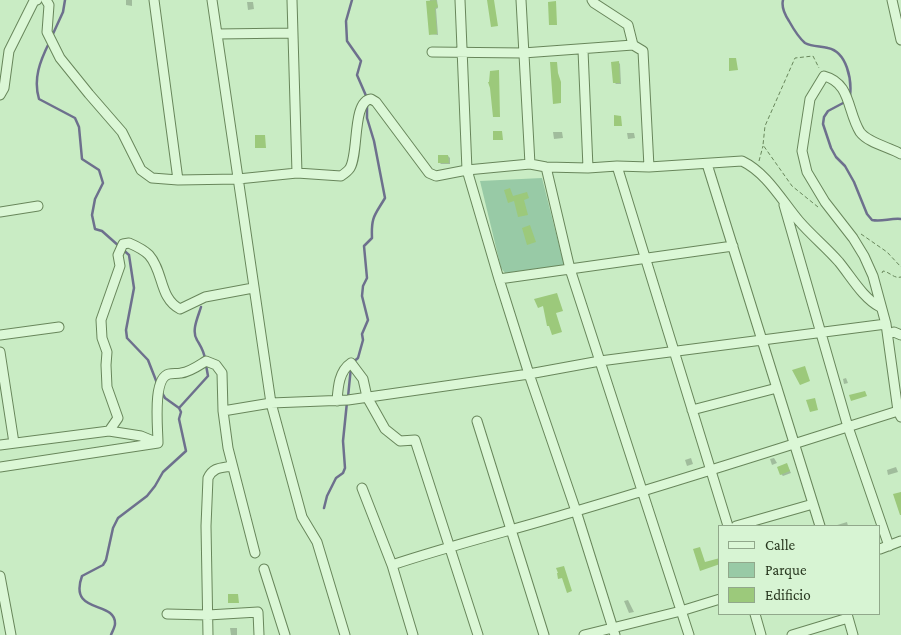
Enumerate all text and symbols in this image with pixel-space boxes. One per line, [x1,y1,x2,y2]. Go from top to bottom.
legend [718,525,881,615]
text: Calle [765,537,795,553]
text: Parque [765,562,806,578]
text: Edificio [765,587,811,603]

